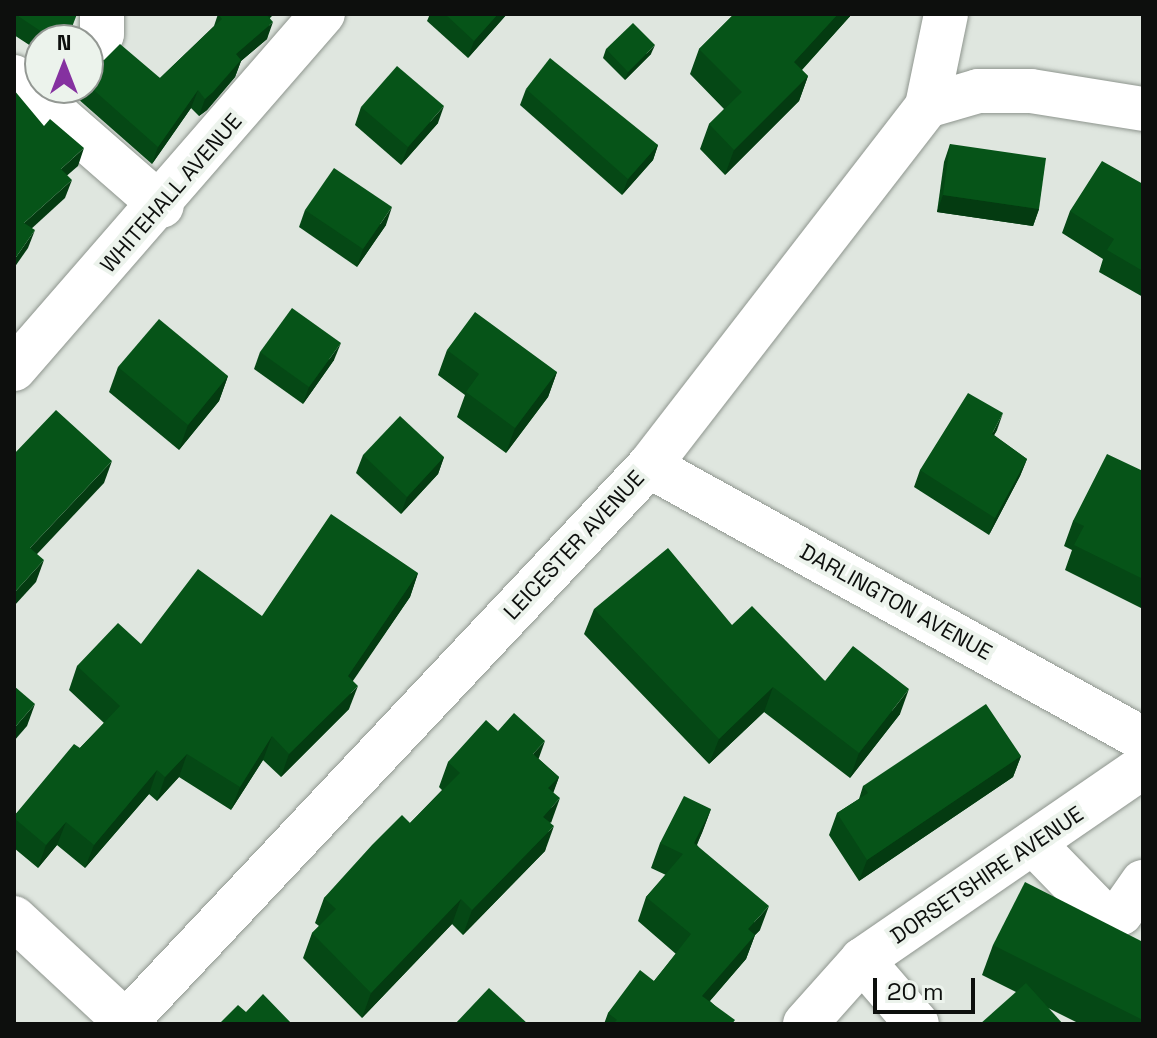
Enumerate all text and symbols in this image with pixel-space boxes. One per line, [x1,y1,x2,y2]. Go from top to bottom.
north arrow [24,24,104,104]
text: N [57,28,71,56]
street label: WHITEHALL AVENUE [95,108,247,278]
street label: LEICESTER AVENUE [498,465,650,625]
street label: DARLINGTON AVENUE [795,538,997,666]
street label: DORSETSHIRE AVENUE [885,801,1089,949]
scale bar [877,962,979,1012]
text: 20 m [887,976,944,1007]

